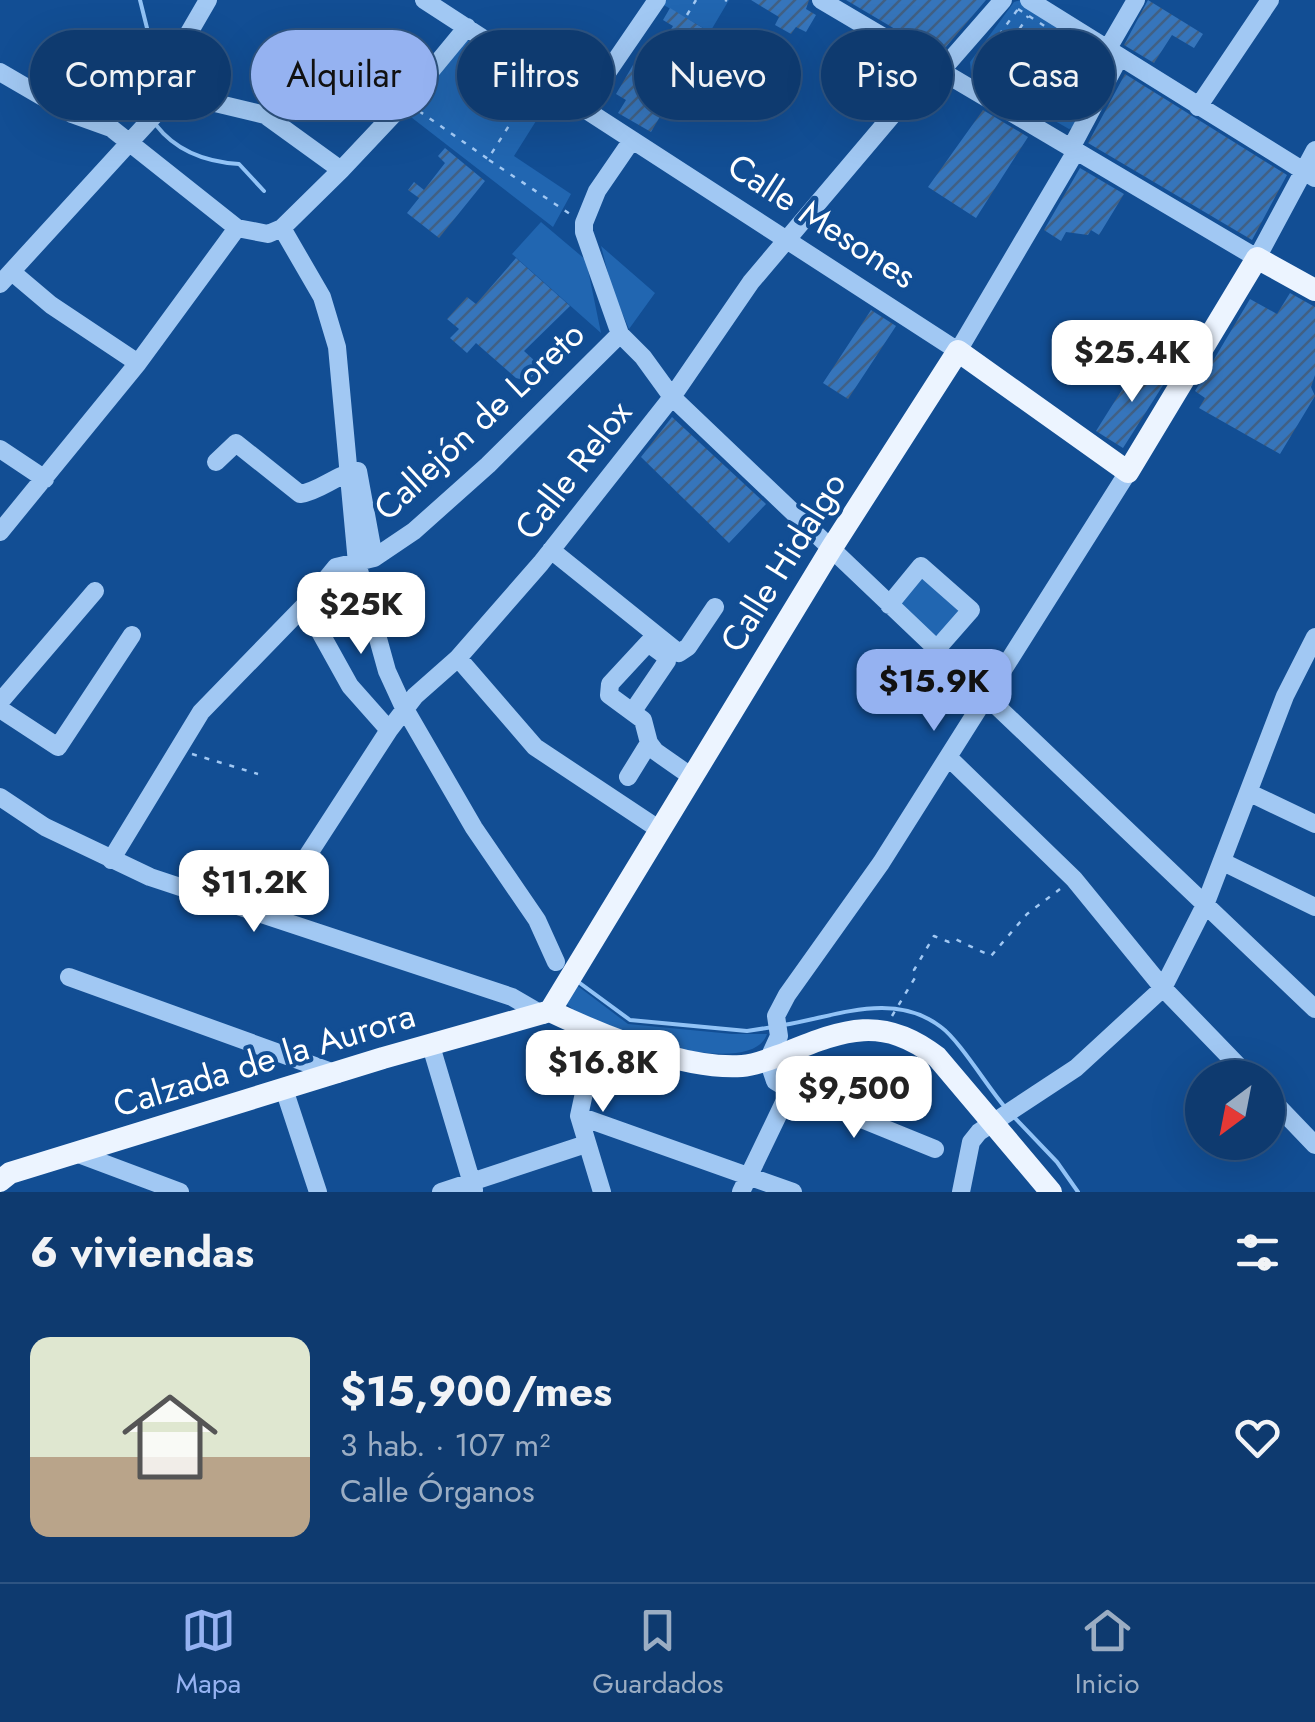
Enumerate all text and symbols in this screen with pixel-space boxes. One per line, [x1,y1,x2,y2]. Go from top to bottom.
chip: Comprar [30,30,231,120]
chip: Alquilar [251,30,437,120]
chip: Filtros [457,30,614,120]
chip: Nuevo [634,30,801,120]
chip: Piso [821,30,953,120]
chip: Casa [973,30,1115,120]
street label: Calle Mesones [718,141,926,301]
street label: Callejón de Loreto [362,310,596,532]
pin: $25.4K [1051,320,1213,405]
text: $25.4K [1074,329,1190,375]
street label: Calle Relox [503,390,643,550]
street label: Calle Hidalgo [708,462,858,662]
pin: $25K [302,572,420,657]
text: $25K [319,581,403,627]
pin: $15.9K [853,649,1015,734]
text: $15.9K [879,658,989,704]
pin: $11.2K [173,850,335,935]
text: $11.2K [201,859,307,905]
street label: Calzada de la Aurora [107,990,421,1130]
pin: $16.8K [522,1030,684,1115]
text: $16.8K [548,1039,658,1085]
pin: $9,500 [773,1056,935,1141]
north arrow [1185,1060,1285,1160]
map controls [1185,1060,1285,1160]
text: $9,500 [798,1065,910,1111]
text: 6 viviendas [30,1222,254,1283]
icon: filters [1230,1225,1285,1280]
text: $15,900/mes [340,1361,612,1422]
icon: home [110,1377,230,1497]
icon: heart [1230,1410,1285,1465]
text: 3 hab. · 107 m² [340,1422,550,1468]
text: Calle Órganos [340,1468,535,1514]
tab: Mapa [176,1603,241,1704]
tab: Guardados [592,1603,724,1704]
tab: Inicio [1075,1603,1139,1704]

